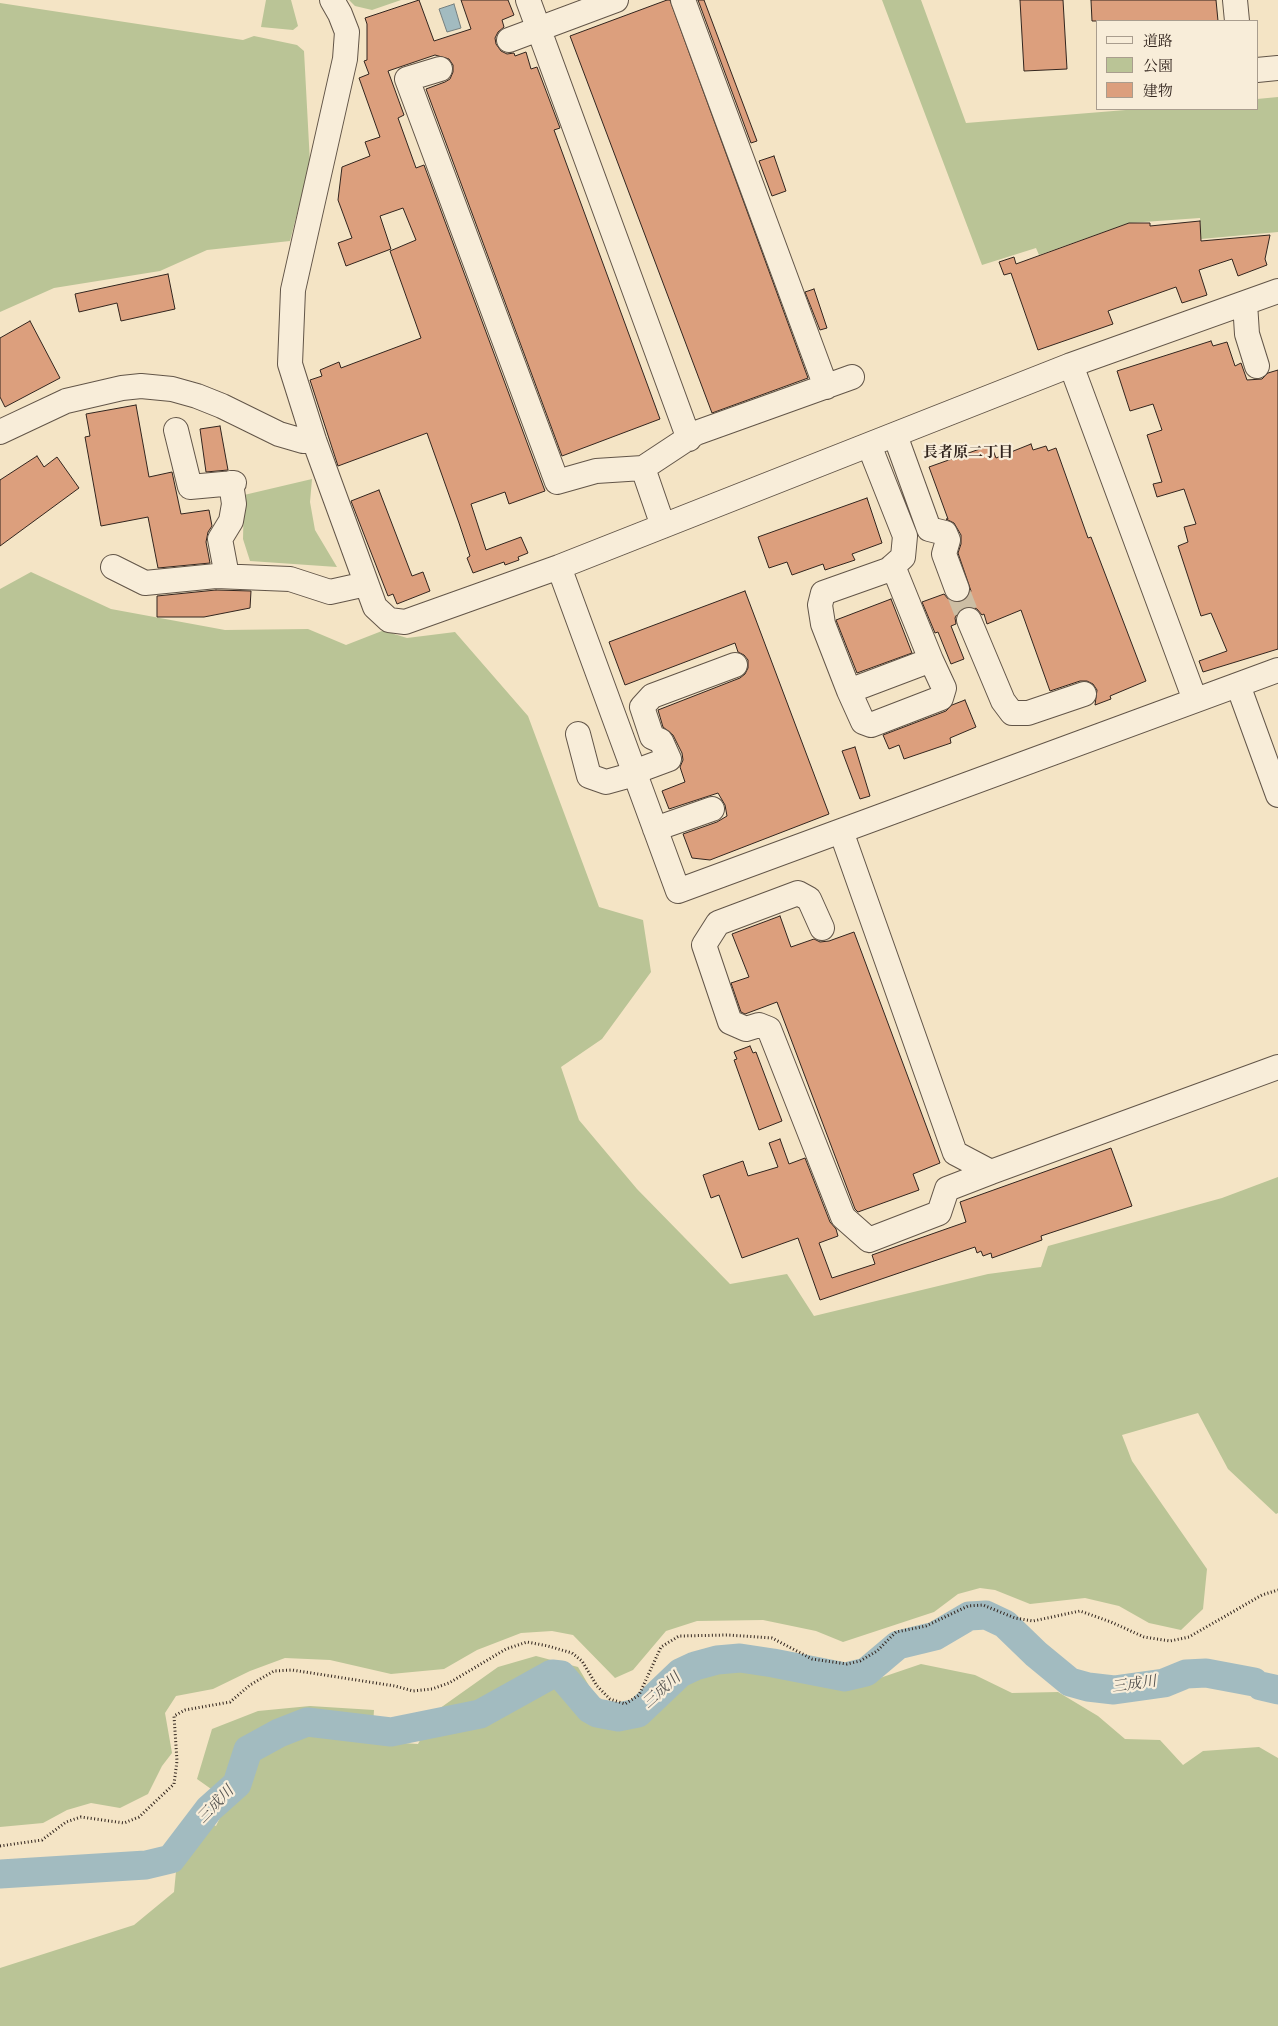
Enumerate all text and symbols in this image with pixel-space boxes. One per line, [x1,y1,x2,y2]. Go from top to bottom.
legend [1096,20,1258,110]
text: 道路 [1143,31,1173,51]
text: 公園 [1143,56,1173,76]
text: 建物 [1143,81,1173,101]
district label: 長者原二丁目 [923,444,1013,462]
water label: 三成川 [639,1669,685,1713]
water label: 三成川 [1110,1673,1158,1697]
water label: 三成川 [194,1783,238,1827]

